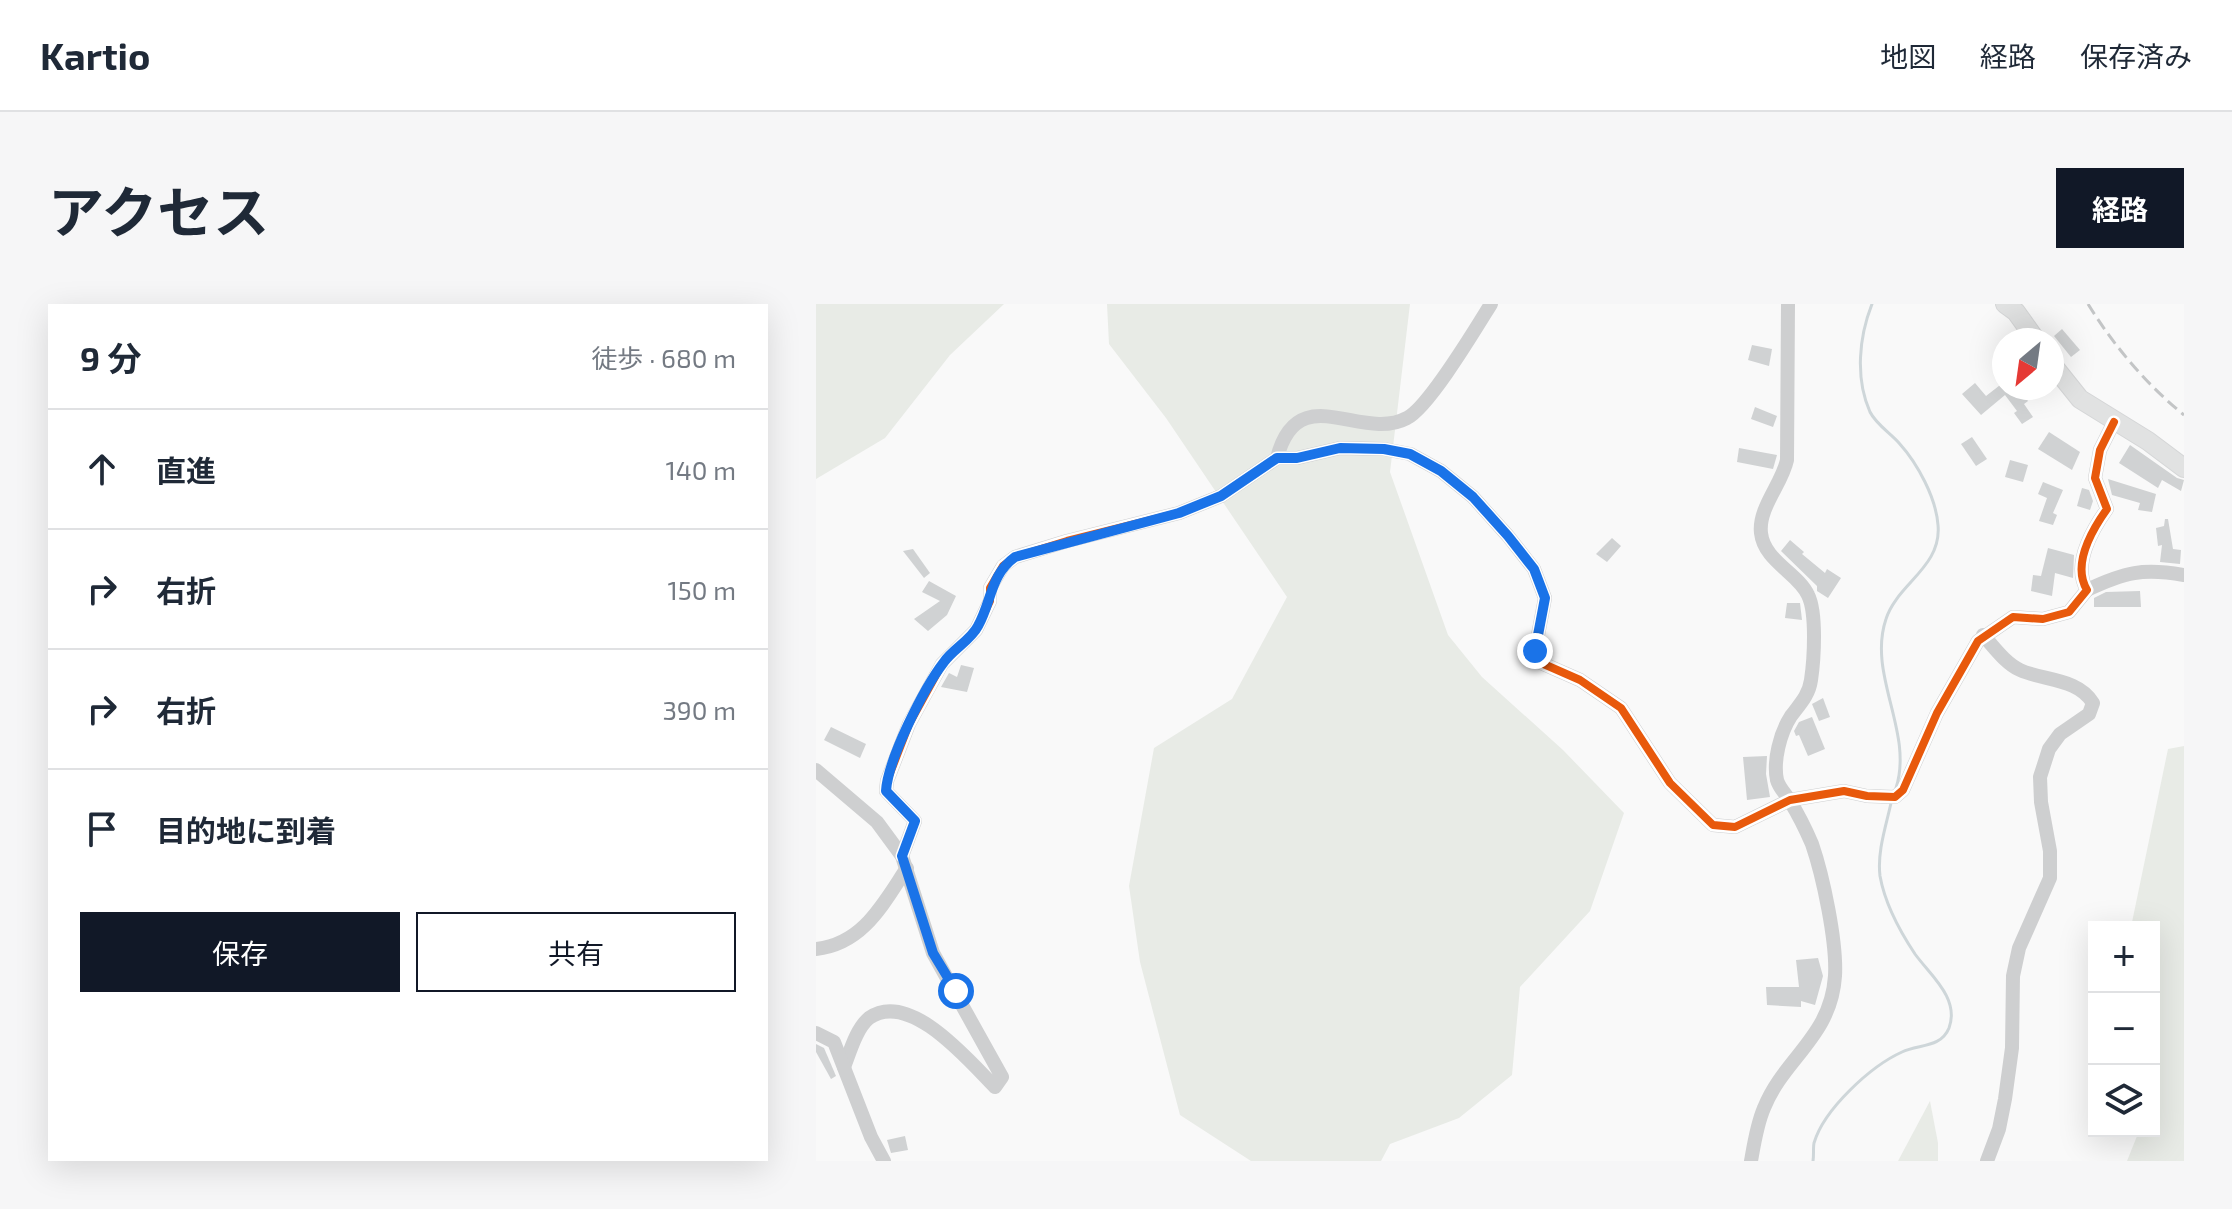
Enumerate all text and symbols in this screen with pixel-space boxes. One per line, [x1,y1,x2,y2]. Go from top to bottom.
text: Kartio [40,32,150,78]
text: 地図 [1880,39,1936,73]
text: 経路 [1980,39,2036,73]
text: 保存済み [2080,39,2192,73]
button: 経路 [2056,168,2184,248]
text: アクセス [48,177,269,244]
north arrow [1992,328,2064,400]
text: 9 分 [80,337,141,378]
text: 徒歩 · 680 m [591,342,736,373]
icon: ahead [80,447,124,491]
text: 直進 [156,452,216,488]
text: 140 m [665,454,736,485]
icon: right [80,567,124,611]
text: 右折 [156,572,216,608]
text: 150 m [667,574,736,605]
route end [1517,633,1553,669]
icon: right [80,687,124,731]
text: 右折 [156,692,216,728]
text: 390 m [662,694,736,725]
icon: arrive [80,807,124,851]
text: 目的地に到着 [156,812,336,848]
button: 保存 [80,912,400,992]
button: 共有 [416,912,736,992]
map controls [2088,921,2160,1137]
button: + [2088,921,2160,993]
route start [938,973,974,1009]
button: − [2088,993,2160,1065]
button: layers [2088,1065,2160,1137]

